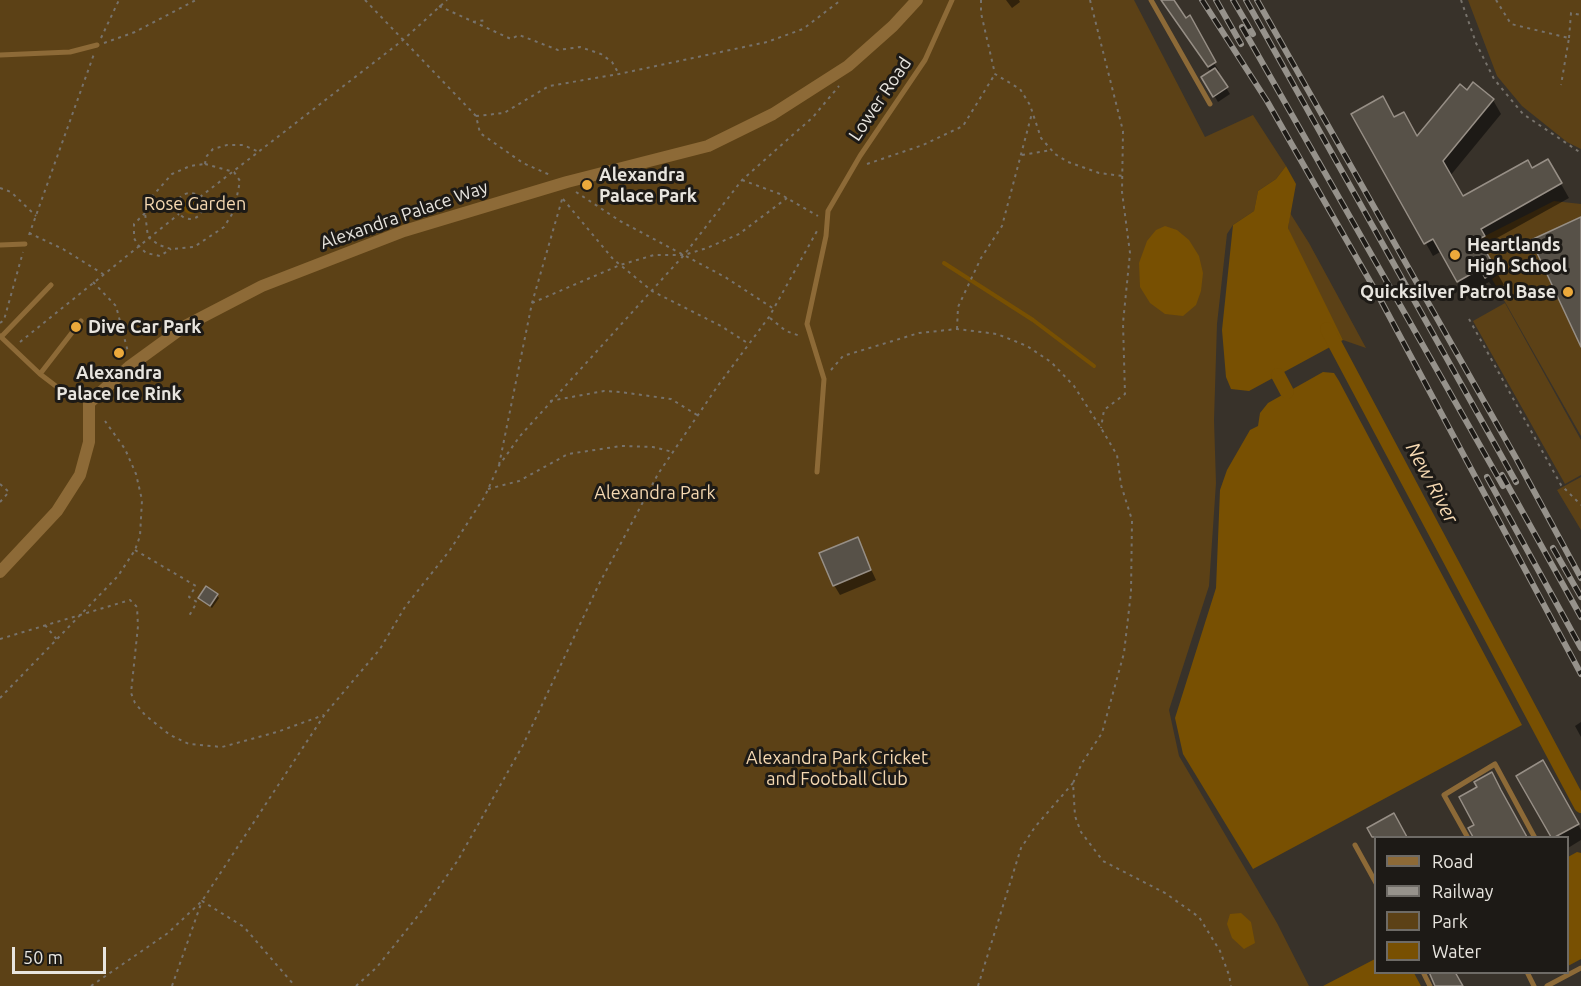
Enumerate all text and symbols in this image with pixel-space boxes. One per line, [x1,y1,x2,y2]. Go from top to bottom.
street label: Lower Road [844,53,916,145]
place label: Alexandra Palace Park [599,164,697,207]
street label: Alexandra Palace Way [317,176,491,254]
marker: Alexandra Palace Park [580,178,594,192]
park label: Rose Garden [144,193,246,215]
place label: Heartlands High School [1467,234,1567,276]
marker: Heartlands High School [1448,248,1462,262]
place label: Quicksilver Patrol Base [1360,281,1556,303]
marker: Quicksilver Patrol Base [1561,285,1575,299]
place label: Dive Car Park [88,316,201,338]
marker: Dive Car Park [69,320,83,334]
marker: Alexandra Palace Ice Rink [112,346,126,360]
place label: Alexandra Palace Ice Rink [56,362,182,404]
water label: New River [1401,438,1463,528]
park label: Alexandra Park [594,482,716,504]
park label: Alexandra Park Cricket and Football Club [746,747,928,789]
legend [1374,836,1569,974]
text: Road [1432,851,1474,871]
text: Railway [1432,881,1493,901]
text: Park [1432,911,1468,931]
scale bar [15,935,110,973]
text: Water [1432,941,1481,961]
text: 50 m [23,947,63,967]

